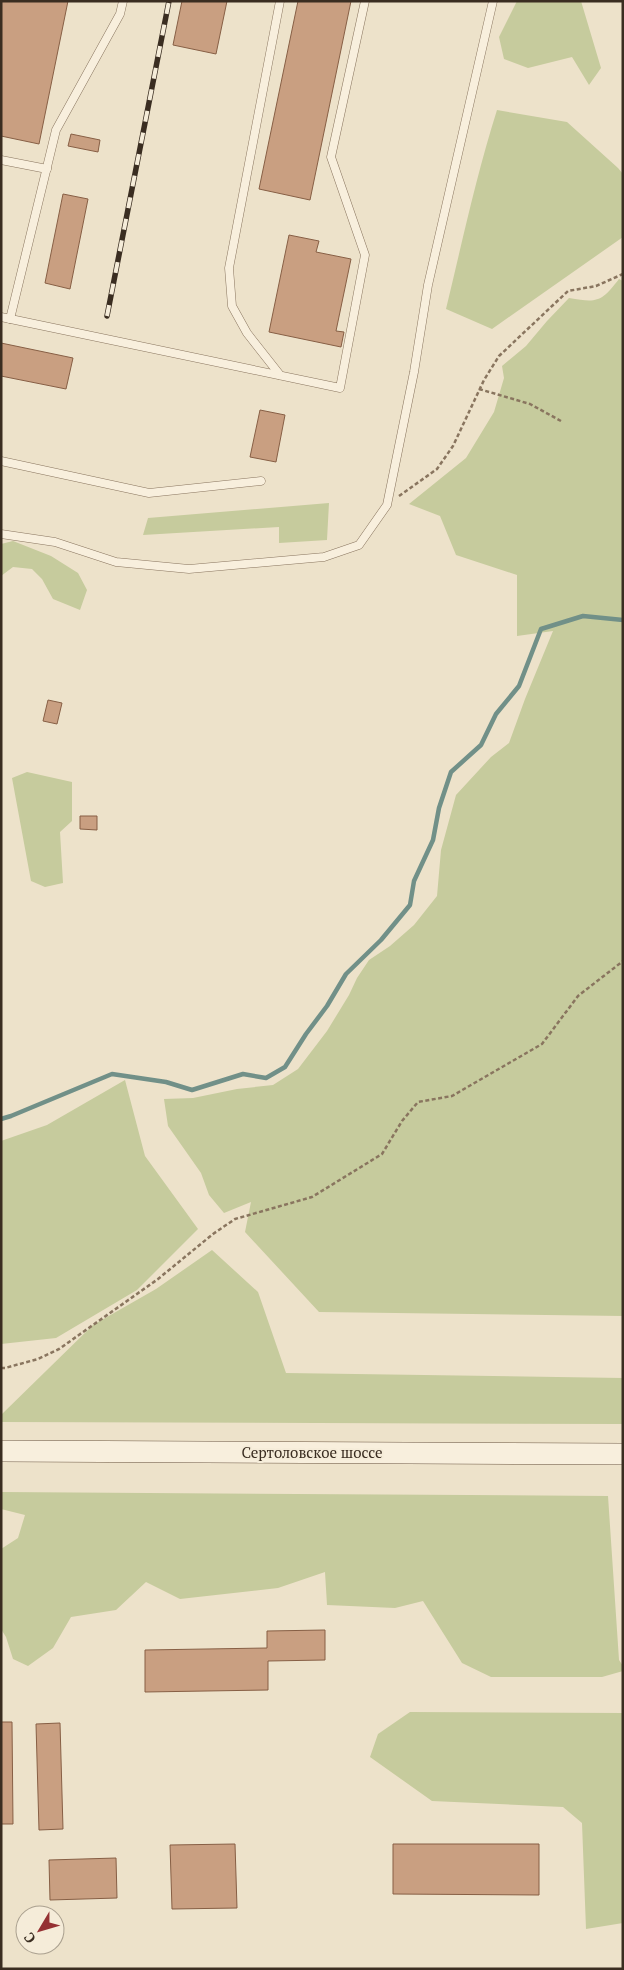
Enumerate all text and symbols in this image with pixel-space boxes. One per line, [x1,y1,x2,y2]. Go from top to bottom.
street label: Сертоловское шоссе [242,1442,382,1462]
north arrow [15,1905,65,1955]
text: С [19,1929,40,1948]

